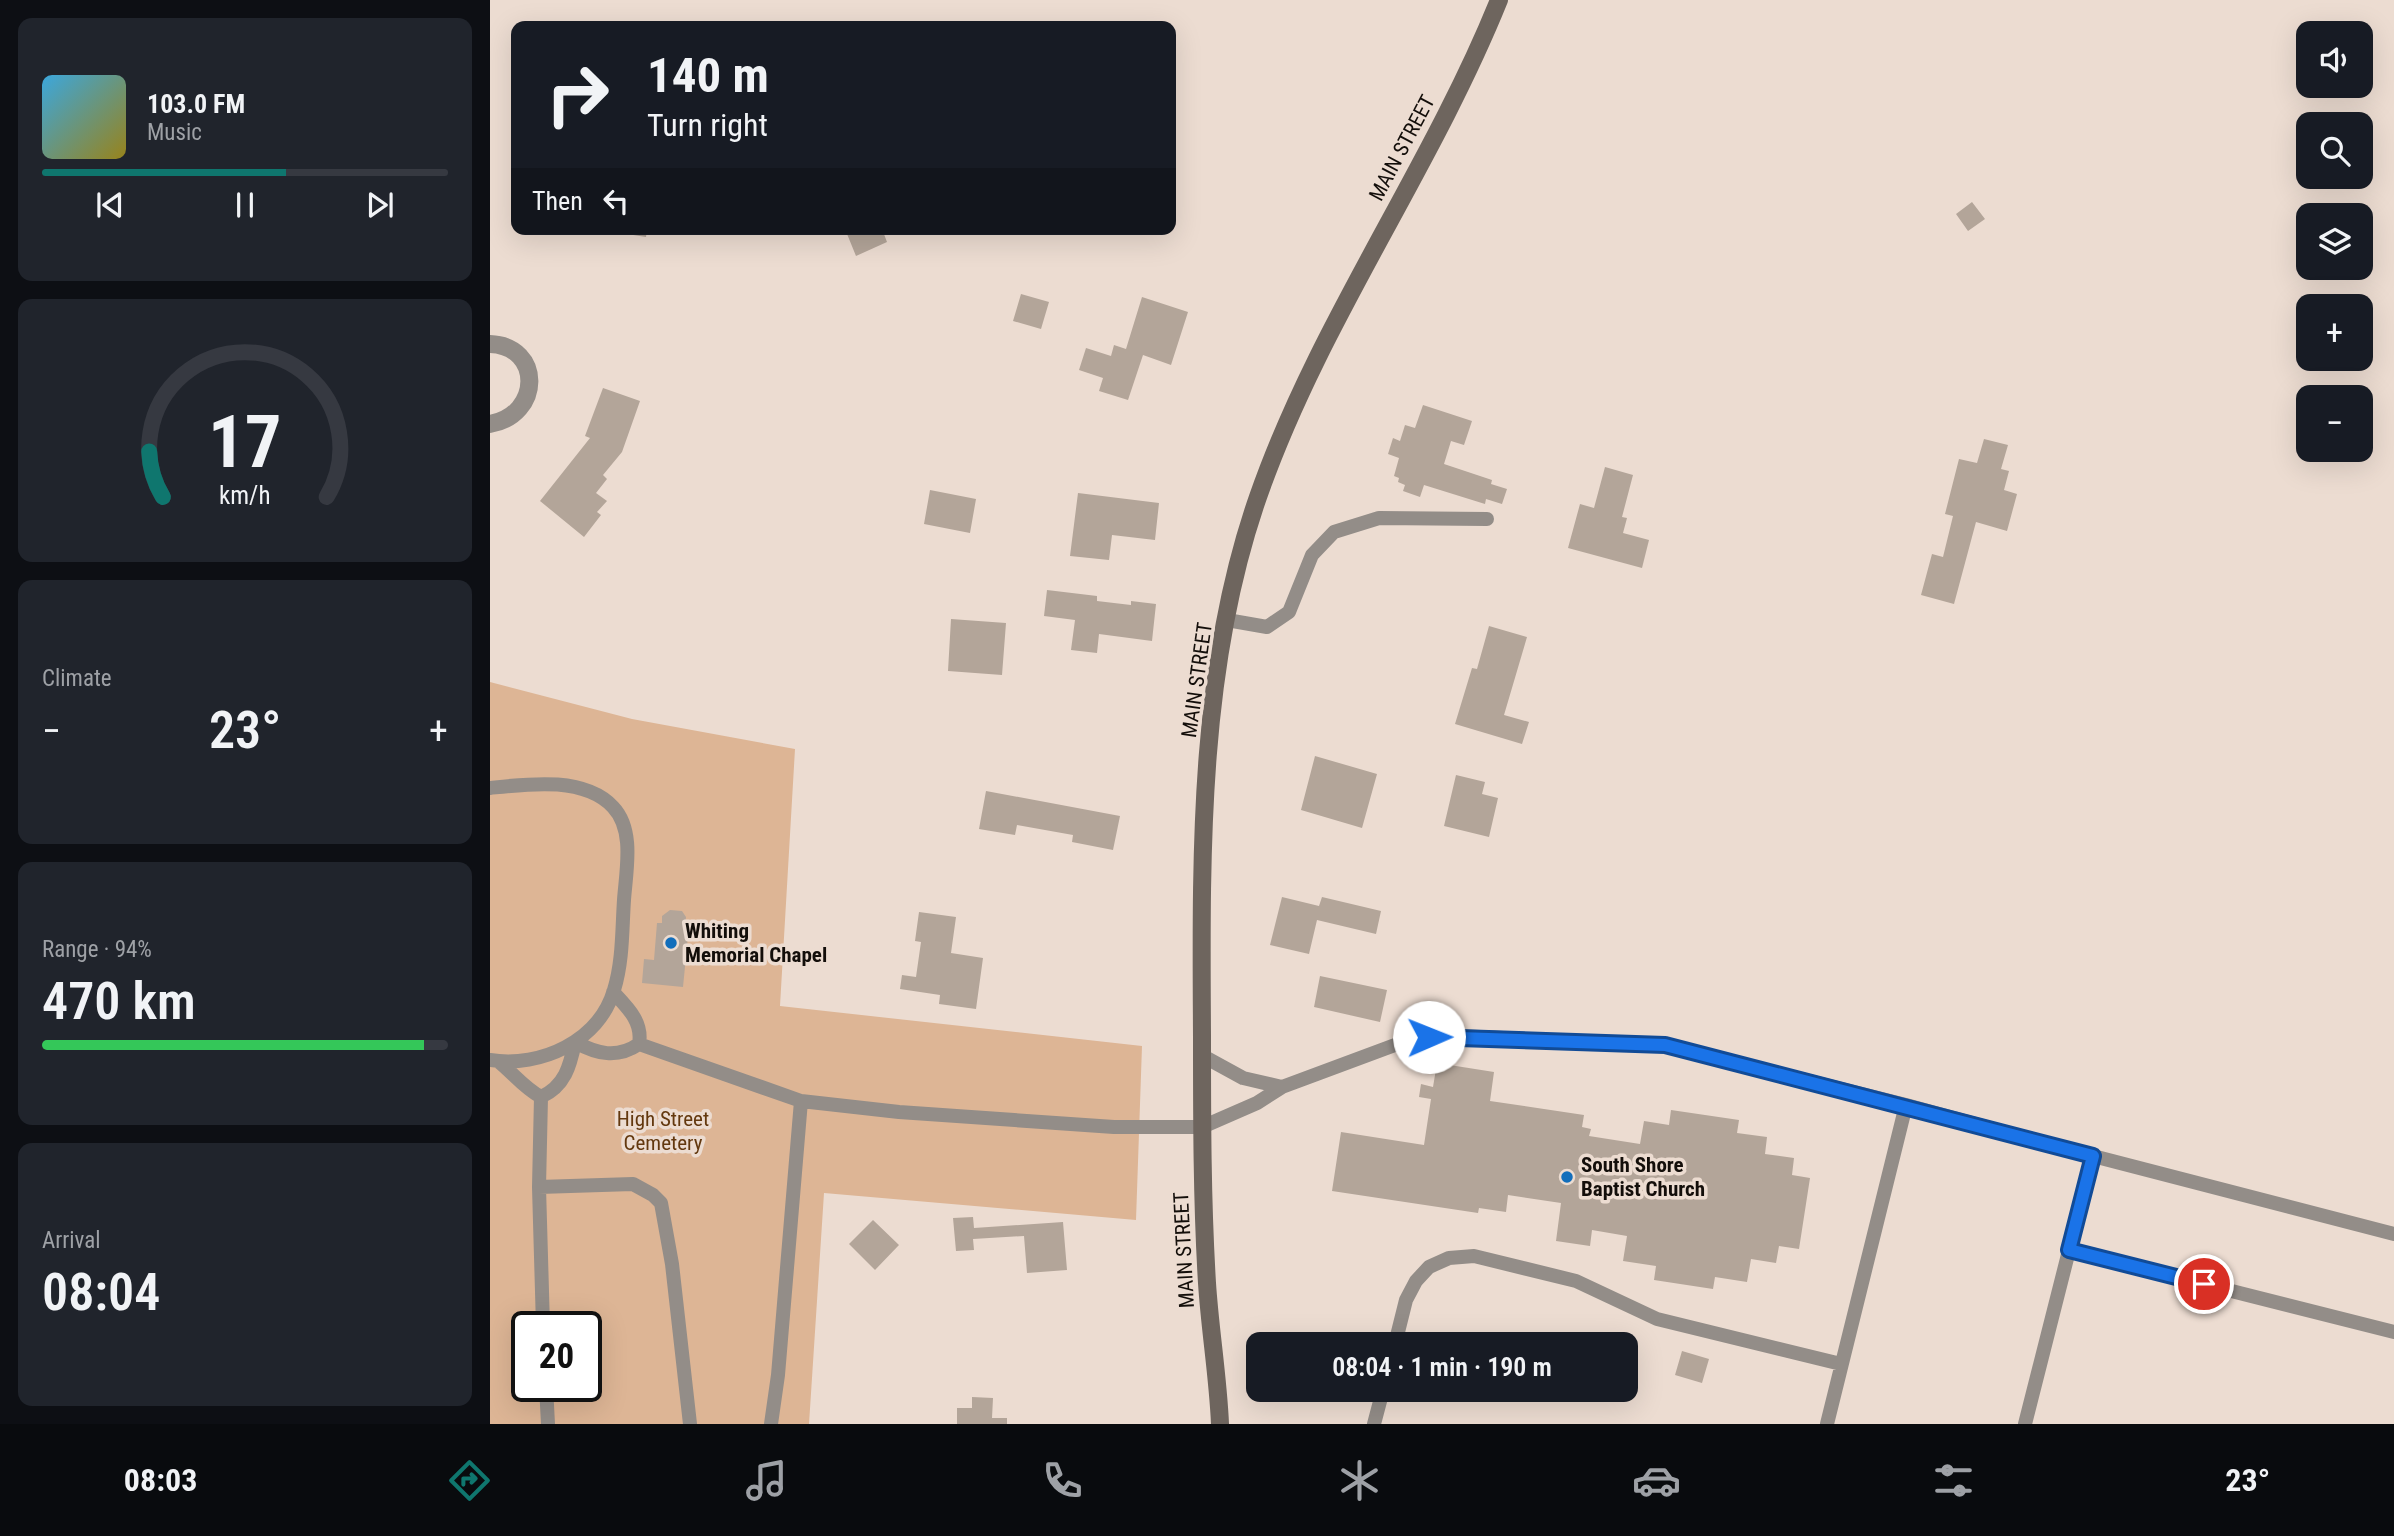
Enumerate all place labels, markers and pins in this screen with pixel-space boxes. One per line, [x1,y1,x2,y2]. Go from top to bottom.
place label: Whiting Memorial Chapel [685,919,827,967]
marker: Whiting Memorial Chapel [663,935,679,951]
place label: South Shore Baptist Church [1581,1153,1705,1201]
marker: South Shore Baptist Church [1559,1169,1575,1185]
pin [2174,1254,2234,1314]

